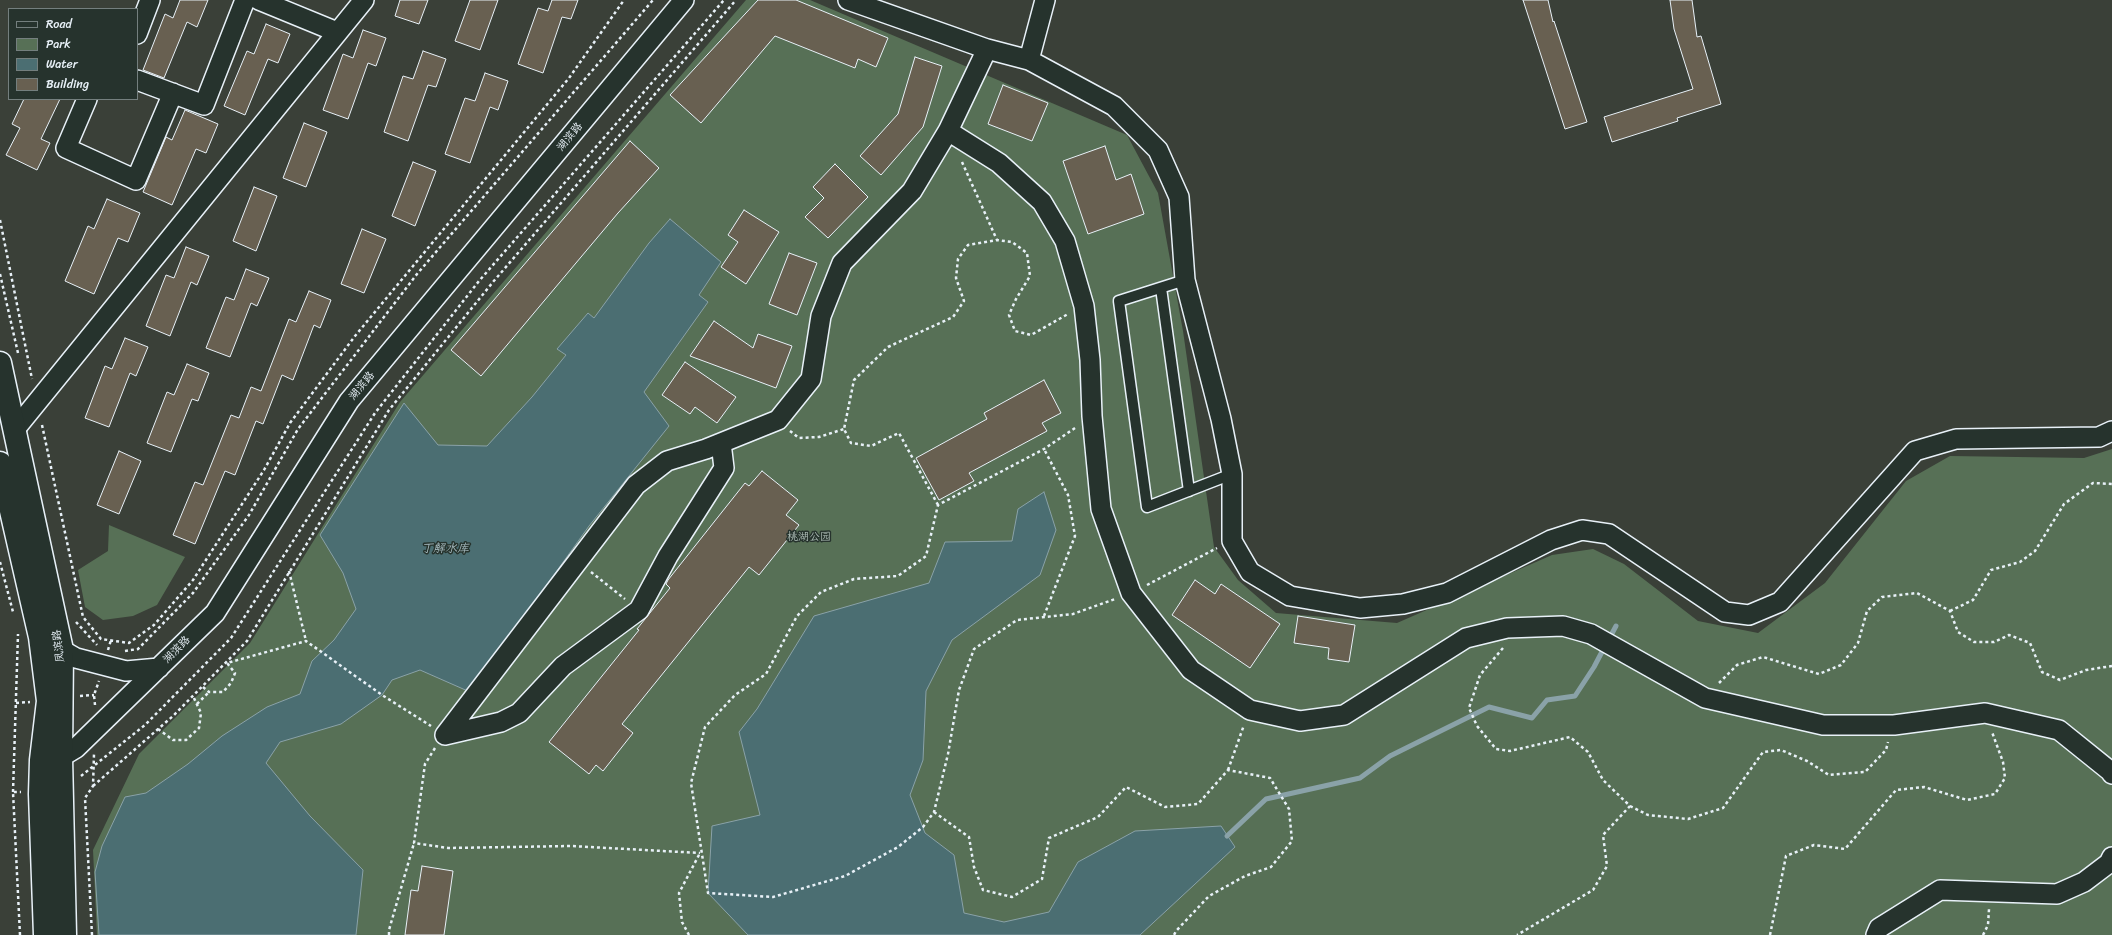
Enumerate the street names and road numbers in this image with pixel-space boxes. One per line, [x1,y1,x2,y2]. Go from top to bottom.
street label: 湖滨路 [554,120,586,154]
street label: 湖滨路 [346,369,378,403]
street label: 凤滨路 [50,629,68,663]
street label: 湖滨路 [161,634,193,666]

